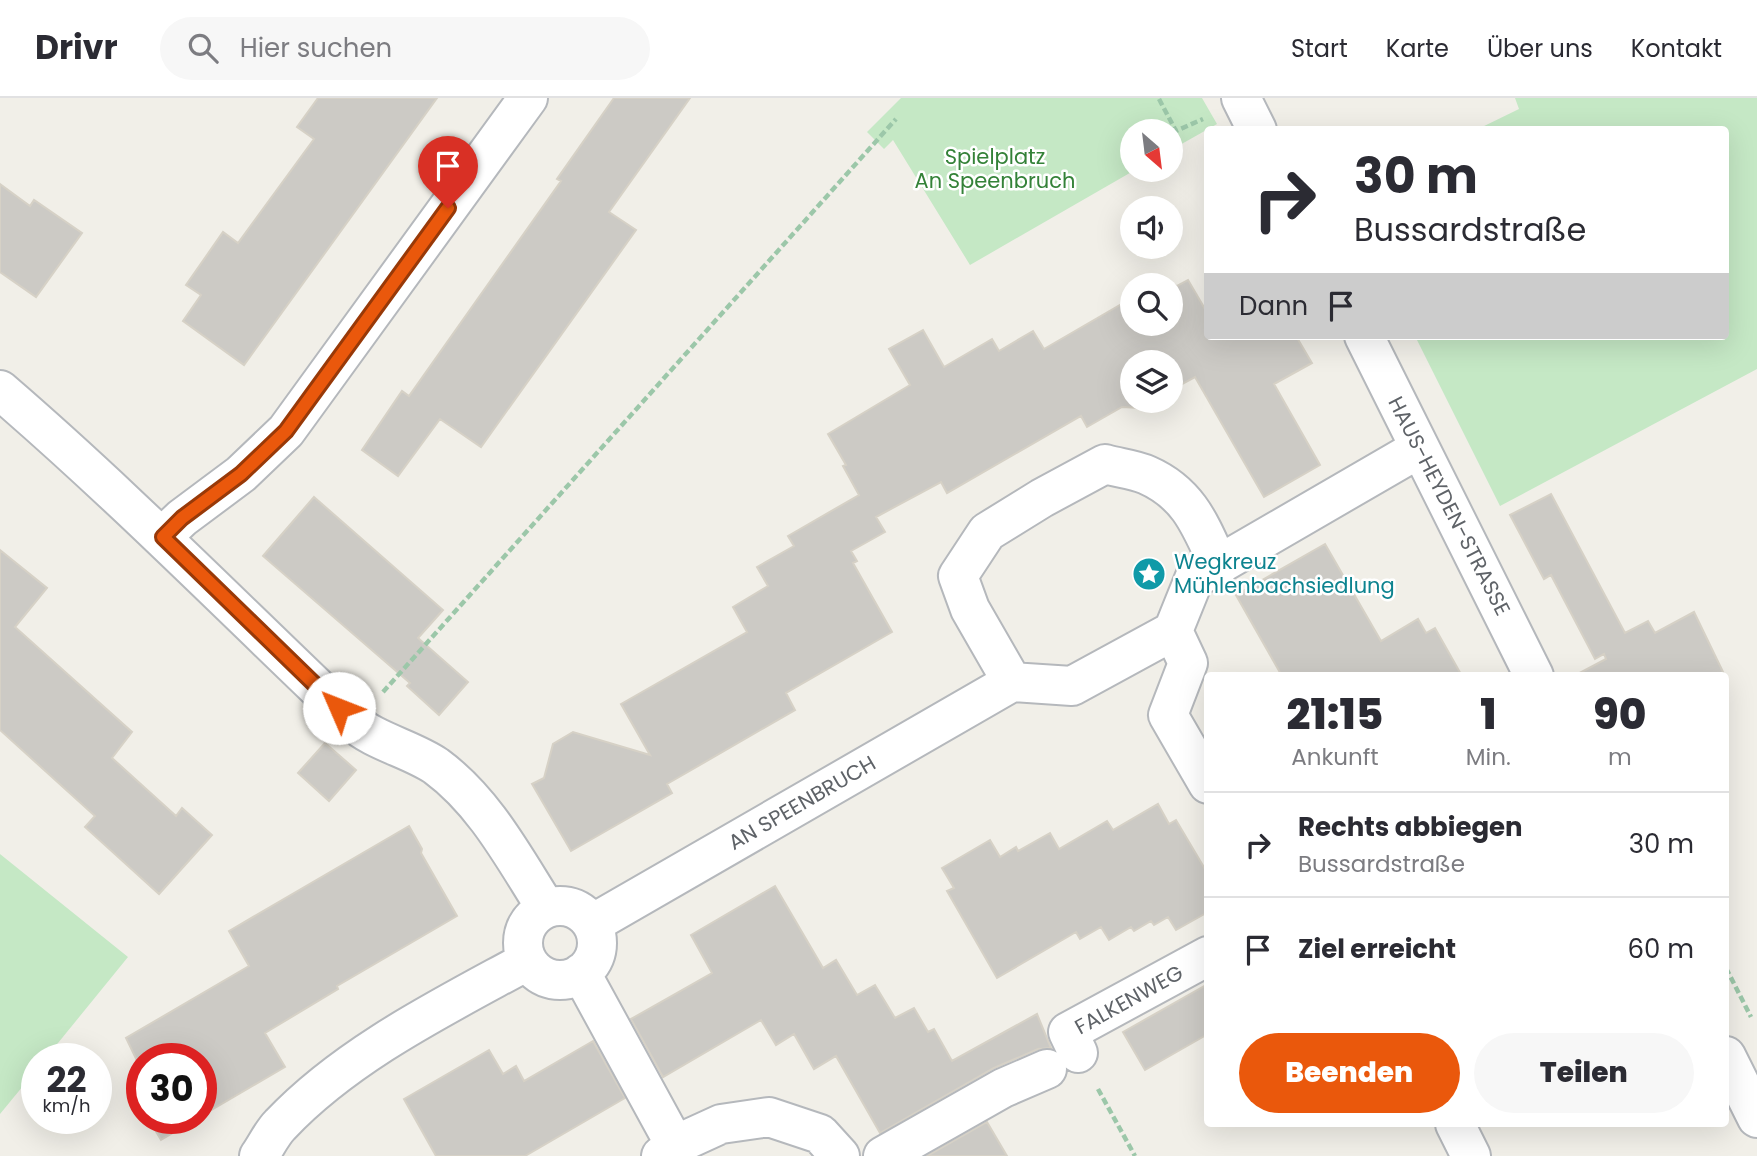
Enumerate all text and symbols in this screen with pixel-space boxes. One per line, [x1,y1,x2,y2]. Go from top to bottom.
search box [160,17,650,80]
text: Drivr [35,24,118,71]
icon: search [184,29,222,67]
text: Hier suchen [240,30,392,66]
text: Start [1291,32,1348,65]
text: Karte [1386,32,1449,65]
text: Über uns [1487,32,1593,65]
text: Kontakt [1631,32,1722,65]
north arrow [1120,119,1183,182]
map controls [1120,119,1183,413]
pin [418,136,478,208]
park label: Spielplatz An Speenbruch [915,142,1075,195]
text: 30 m [1354,142,1478,210]
icon: arrive [429,147,467,185]
icon: right [1239,154,1330,245]
button: sound [1120,196,1183,259]
text: Bussardstraße [1354,207,1586,252]
button: search [1120,273,1183,336]
icon: arrive [1322,287,1360,325]
text: Dann [1239,288,1308,324]
button: layers [1120,350,1183,413]
street label: HAUS-HEYDEN-STRASSE [1382,391,1517,620]
place label: Wegkreuz Mühlenbachsiedlung [1174,547,1395,600]
place icon: Wegkreuz Mühlenbachsiedlung [1130,555,1168,593]
position arrow [302,671,376,745]
text: 21:15 [1287,685,1383,744]
text: 1 [1480,685,1496,744]
text: 90 [1593,685,1646,744]
text: Ankunft [1291,741,1379,773]
text: Min. [1466,741,1511,773]
text: m [1608,741,1632,773]
street label: AN SPEENBRUCH [723,749,881,857]
text: Rechts abbiegen [1298,809,1523,845]
icon: right [1239,826,1277,864]
text: 30 m [1629,826,1694,862]
text: Bussardstraße [1298,848,1465,880]
icon: arrive [1239,931,1277,969]
text: Ziel erreicht [1298,931,1456,967]
text: 60 m [1627,931,1694,967]
street label: FALKENWEG [1069,958,1188,1041]
button: Beenden [1239,1033,1460,1113]
button: Teilen [1474,1033,1694,1113]
speed limit sign: 30 [126,1043,217,1134]
text: 22 [47,1055,86,1104]
text: km/h [43,1093,90,1118]

